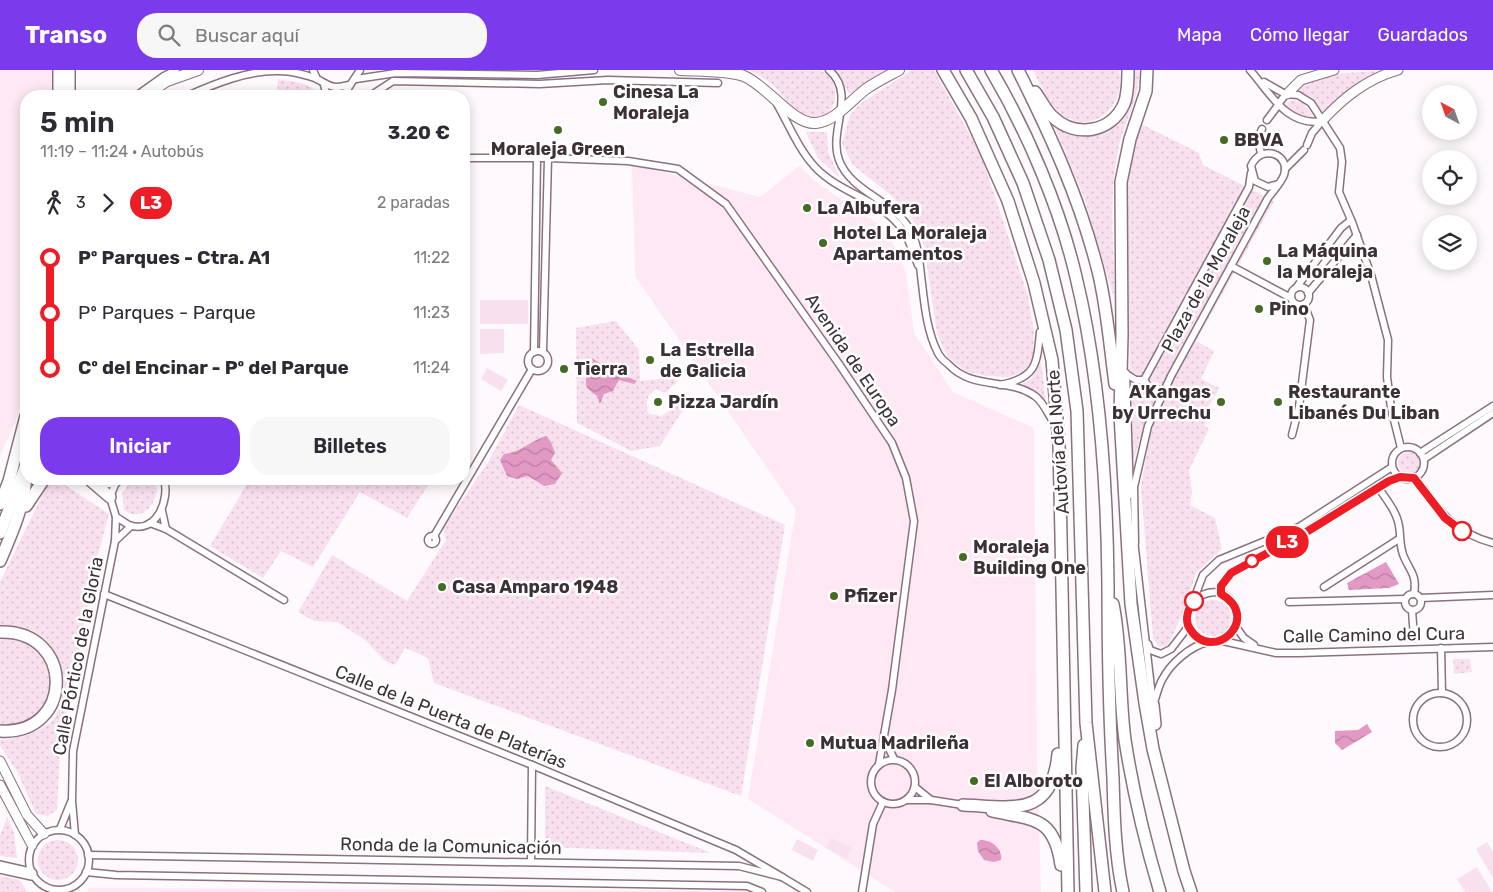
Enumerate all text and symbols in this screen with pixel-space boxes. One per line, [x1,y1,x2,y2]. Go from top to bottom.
search box [137,13,487,58]
text: Transo [25,21,107,49]
icon: search [155,21,183,49]
text: Buscar aquí [195,24,299,47]
text: Mapa [1177,24,1222,46]
text: Cómo llegar [1250,24,1349,46]
text: Guardados [1377,24,1468,46]
place label: Cinesa La Moraleja [613,81,699,124]
north arrow [1422,85,1478,140]
map controls [1422,85,1477,270]
marker: Cinesa La Moraleja [597,96,609,108]
text: 5 min [40,106,115,139]
text: 3.20 € [388,121,450,144]
marker: Moraleja Green [552,124,564,136]
place label: BBVA [1234,129,1283,151]
marker: BBVA [1218,134,1230,146]
place label: Moraleja Green [491,138,625,160]
text: 11:19 – 11:24 · Autobús [40,142,204,161]
button: locate [1422,150,1477,205]
icon: walk [40,189,68,217]
icon: forward [94,189,122,217]
text: L3 [140,192,162,214]
text: 3 [76,193,86,212]
text: 2 paradas [377,193,450,212]
place label: La Albufera [817,197,920,219]
marker: La Albufera [801,202,813,214]
street label: Plaza de la Moraleja [1157,202,1255,356]
button: layers [1422,215,1477,270]
place label: Hotel La Moraleja Apartamentos [833,222,987,265]
marker: Hotel La Moraleja Apartamentos [817,237,829,249]
place label: La Máquina la Moraleja [1277,240,1378,283]
text: Pº Parques - Ctra. A1 [78,246,270,269]
text: 11:22 [413,248,450,267]
marker: La Máquina la Moraleja [1261,255,1273,267]
street label: Avenida de Europa [800,289,906,431]
place label: Pino [1269,298,1309,320]
text: Pº Parques - Parque [78,301,256,324]
text: 11:23 [413,303,450,322]
marker: Pino [1253,303,1265,315]
place label: La Estrella de Galicia [660,339,755,382]
marker: La Estrella de Galicia [644,354,656,366]
text: Cº del Encinar - Pº del Parque [78,356,349,379]
text: 11:24 [413,358,450,377]
place label: Tierra [574,358,628,380]
marker: Tierra [558,363,570,375]
street label: Autovía del Norte [1042,369,1074,515]
place label: A'Kangas by Urrechu [1112,381,1211,424]
place label: Restaurante Libanés Du Liban [1288,381,1440,424]
place label: Pizza Jardín [668,391,779,413]
marker: Pizza Jardín [652,396,664,408]
marker: A'Kangas by Urrechu [1215,396,1227,408]
marker: Restaurante Libanés Du Liban [1272,396,1284,408]
button: Iniciar [40,417,240,475]
button: Billetes [250,417,450,475]
unlabelled marker [1452,521,1472,541]
line badge: L3 [1264,526,1310,558]
text: L3 [1276,531,1298,553]
place label: Moraleja Building One [973,536,1086,579]
marker: Moraleja Building One [957,551,969,563]
unlabelled marker [1245,554,1259,568]
street label: Calle Pórtico de la Gloria [48,555,108,757]
place label: Casa Amparo 1948 [452,576,618,598]
marker: Casa Amparo 1948 [436,581,448,593]
place label: Pfizer [844,585,897,607]
marker: Pfizer [828,590,840,602]
unlabelled marker [1184,591,1204,611]
street label: Calle Camino del Cura [1283,622,1465,648]
street label: Calle de la Puerta de Platerías [332,660,570,774]
place label: Mutua Madrileña [820,732,969,754]
marker: Mutua Madrileña [804,737,816,749]
place label: El Alboroto [984,770,1083,792]
marker: El Alboroto [968,775,980,787]
street label: Ronda de la Comunicación [340,833,562,859]

